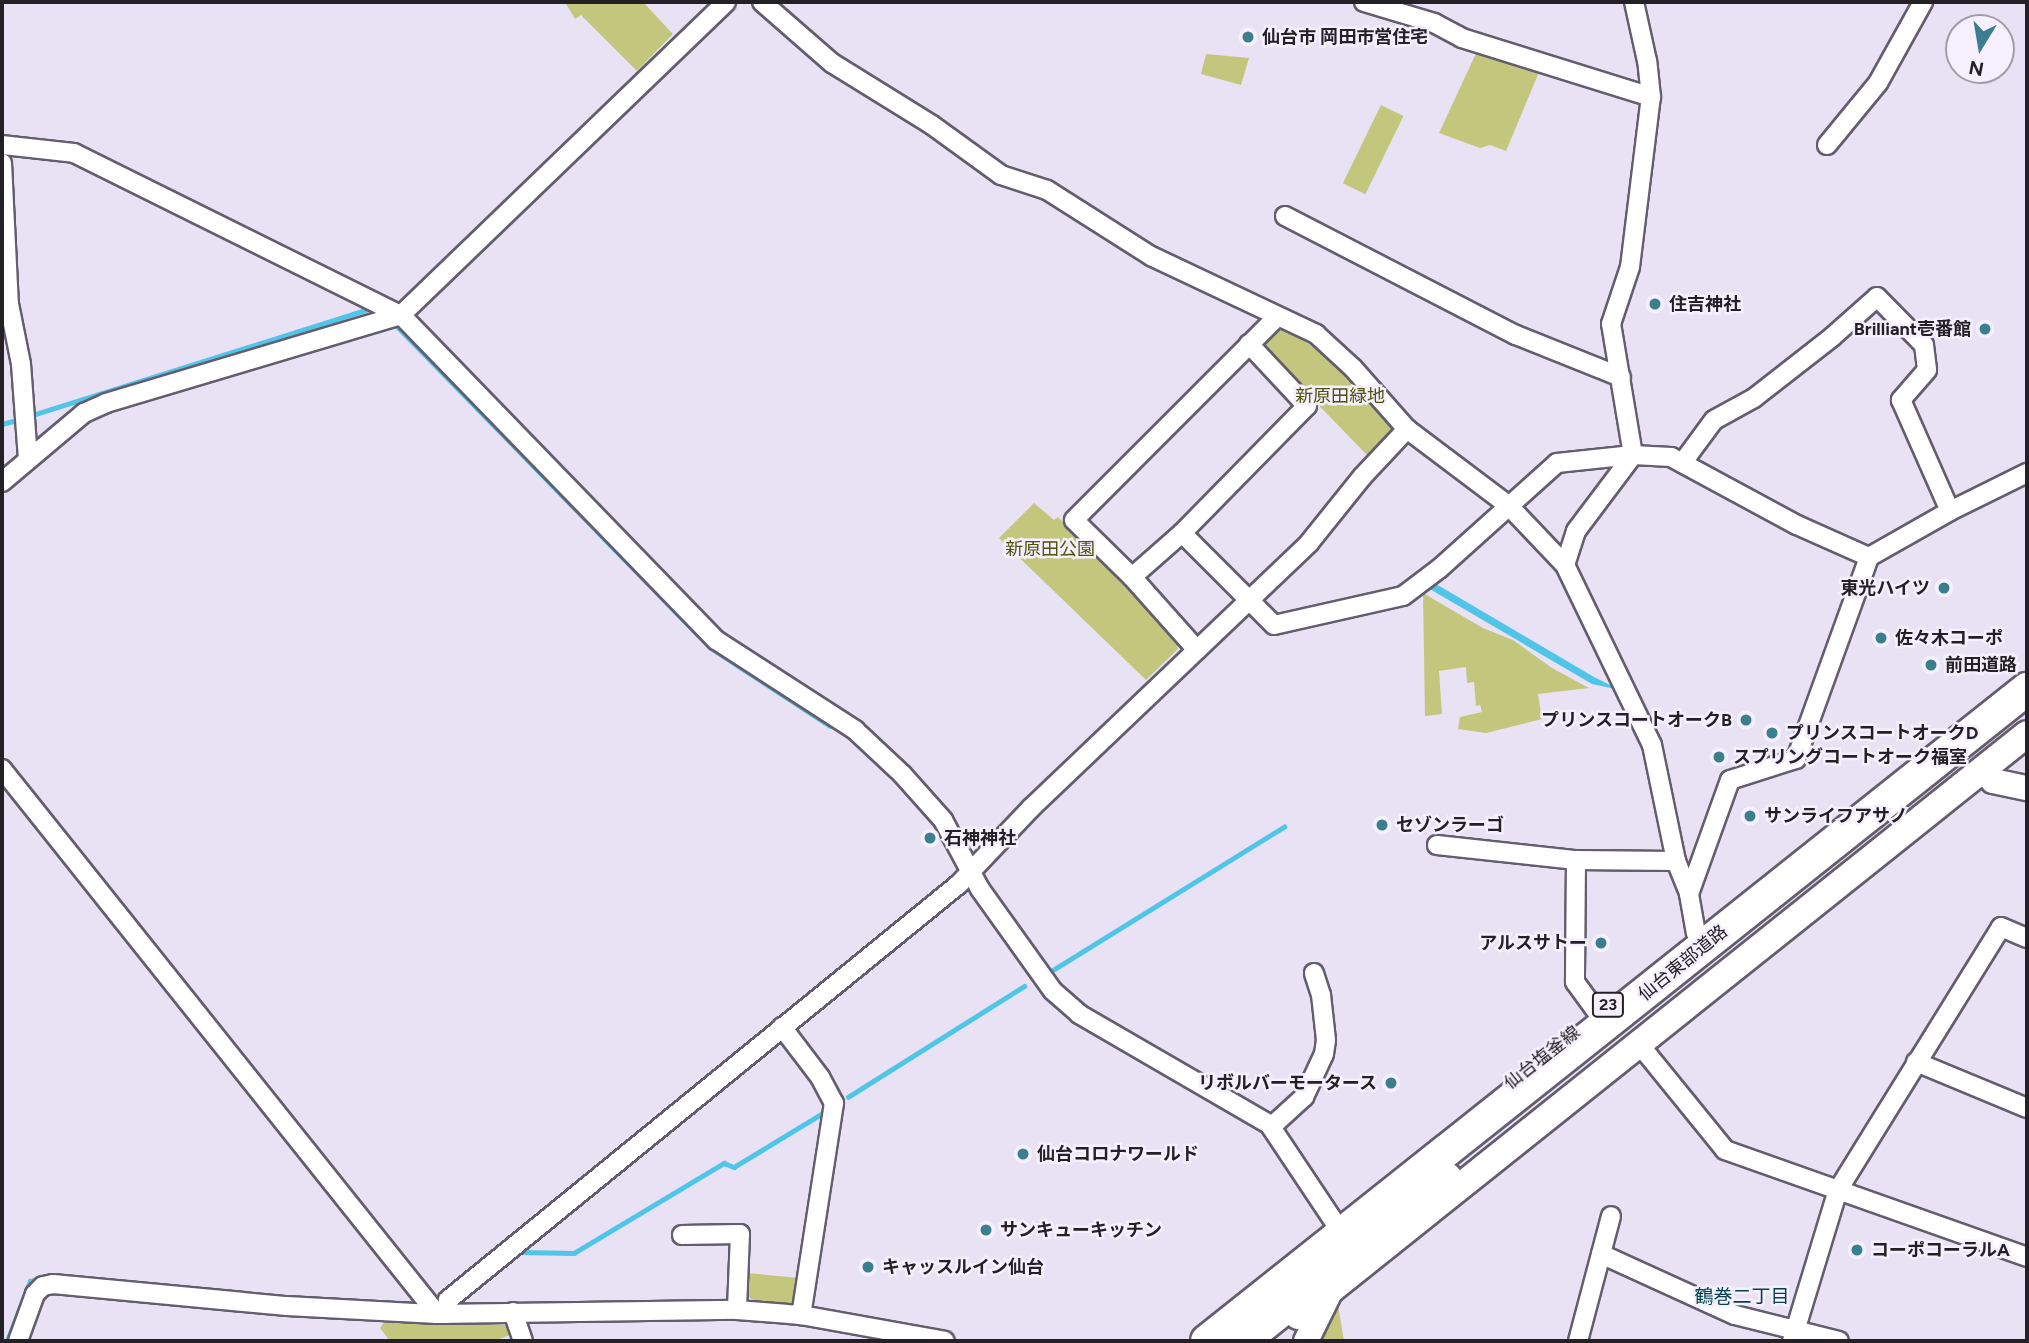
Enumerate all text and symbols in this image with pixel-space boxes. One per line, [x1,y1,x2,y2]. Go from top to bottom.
north arrow [1945,14,2015,84]
place label: 仙台市 岡田市営住宅 [1262,26,1428,48]
marker: 仙台市 岡田市営住宅 [1240,29,1256,45]
text: N [1967,55,1986,81]
place label: 住吉神社 [1669,293,1741,315]
marker: 住吉神社 [1647,296,1663,312]
place label: Brilliant壱番館 [1854,318,1971,340]
marker: Brilliant壱番館 [1977,321,1993,337]
park label: 新原田緑地 [1295,385,1385,407]
park label: 新原田公園 [1005,538,1095,560]
place label: 東光ハイツ [1840,577,1930,599]
marker: 東光ハイツ [1936,580,1952,596]
place label: 佐々木コーポ [1895,627,2003,649]
marker: 佐々木コーポ [1873,630,1889,646]
place label: 前田道路 [1945,654,2017,676]
marker: 前田道路 [1923,657,1939,673]
place label: プリンスコートオークB [1541,709,1732,731]
marker: プリンスコートオークB [1738,712,1754,728]
place label: プリンスコートオークD [1786,722,1979,744]
marker: プリンスコートオークD [1764,725,1780,741]
place label: スプリングコートオーク福室 [1733,746,1967,768]
marker: スプリングコートオーク福室 [1711,749,1727,765]
place label: サンライフアサノ [1764,805,1908,827]
marker: サンライフアサノ [1742,808,1758,824]
place label: セゾンラーゴ [1396,814,1504,836]
marker: セゾンラーゴ [1374,817,1390,833]
place label: 石神神社 [944,827,1016,849]
marker: 石神神社 [922,830,938,846]
street label: 仙台東部道路 [1634,921,1732,1005]
place label: アルスサトー [1479,932,1587,954]
marker: アルスサトー [1593,935,1609,951]
road number: 23 [1590,993,1626,1018]
street label: 仙台塩釜線 [1500,1022,1584,1094]
place label: リボルバーモータース [1197,1072,1377,1094]
marker: リボルバーモータース [1383,1075,1399,1091]
place label: 仙台コロナワールド [1037,1143,1199,1165]
marker: 仙台コロナワールド [1015,1146,1031,1162]
place label: サンキューキッチン [1000,1219,1162,1241]
marker: サンキューキッチン [978,1222,994,1238]
place label: コーポコーラルA [1871,1239,2010,1261]
marker: コーポコーラルA [1849,1242,1865,1258]
place label: キャッスルイン仙台 [882,1256,1044,1278]
marker: キャッスルイン仙台 [860,1259,876,1275]
district label: 鶴巻二丁目 [1695,1286,1789,1308]

